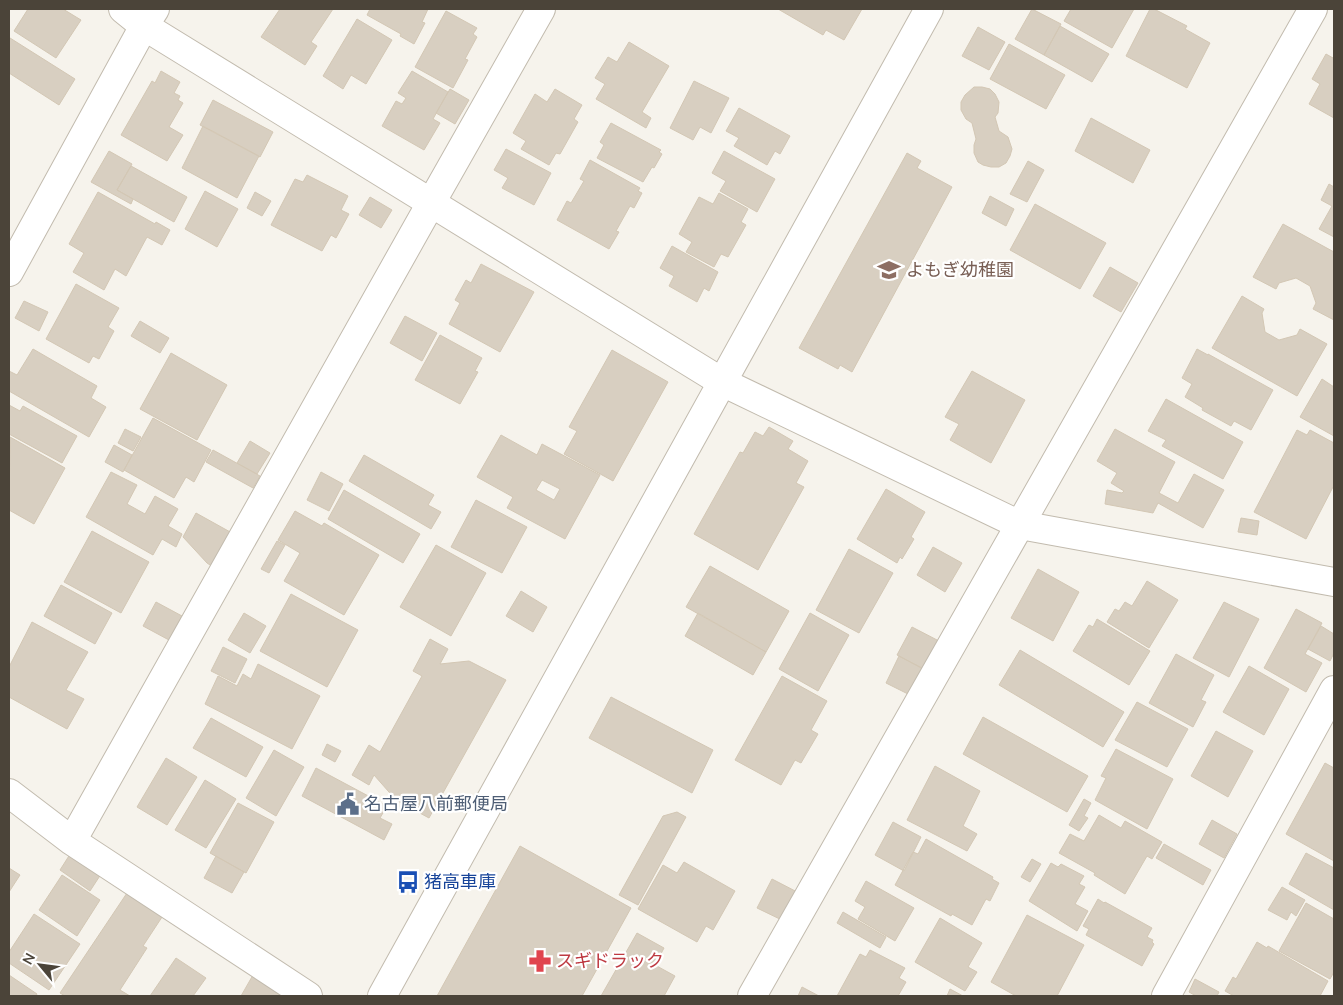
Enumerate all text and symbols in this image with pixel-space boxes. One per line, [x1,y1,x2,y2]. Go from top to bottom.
school or university icon: よもぎ幼稚園 [876,257,902,283]
place label: よもぎ幼稚園 [906,258,1014,281]
public building icon: 名古屋八前郵便局 [335,791,361,817]
place label: 名古屋八前郵便局 [364,792,508,815]
bus stop icon: 猪高車庫 [395,869,421,895]
place label: 猪高車庫 [424,870,496,893]
north arrow [15,940,65,990]
pharmacy icon: スギドラック [527,948,553,974]
place label: スギドラック [556,949,664,972]
text: N [18,950,39,968]

